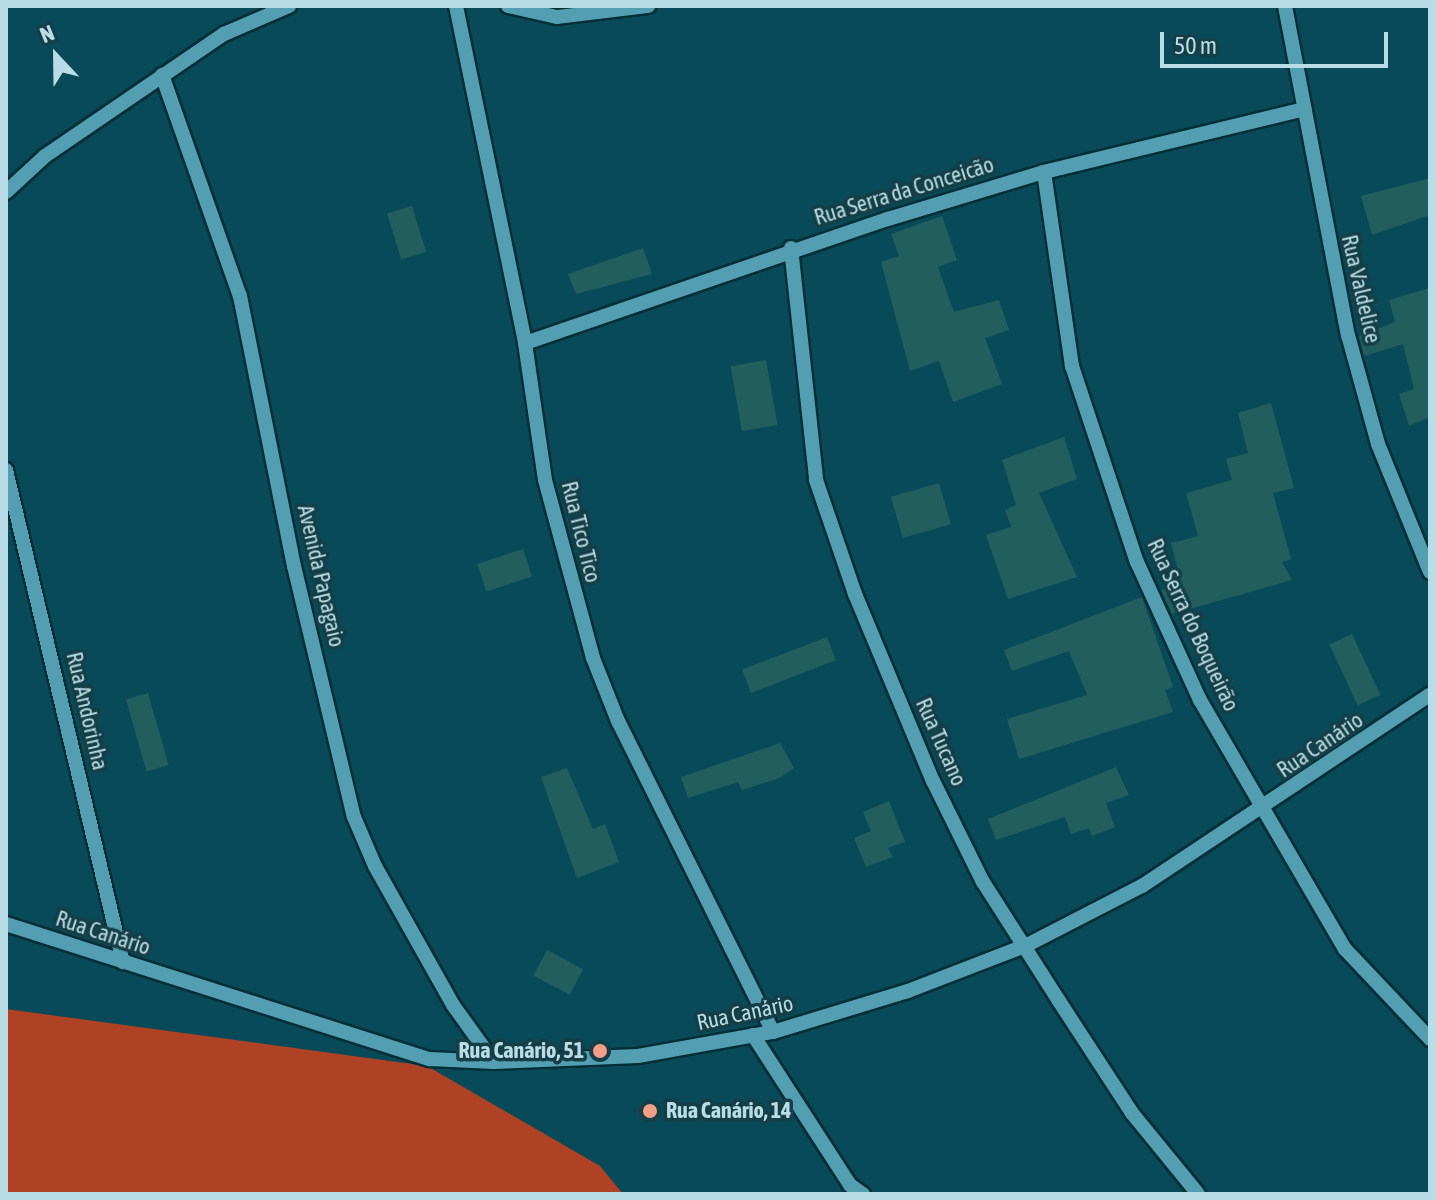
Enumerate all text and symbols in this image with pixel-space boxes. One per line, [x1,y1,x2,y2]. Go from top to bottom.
north arrow [16,16,96,96]
scale bar [1164,16,1392,66]
text: N [36,19,58,48]
text: 50 m [1174,32,1217,59]
street label: Rua Serra da Conceicão [811,151,997,231]
street label: Rua Valdelice [1336,232,1386,346]
street label: Rua Tico Tico [556,479,606,585]
street label: Avenida Papagaio [292,502,350,650]
street label: Rua Serra do Boqueirão [1141,535,1245,715]
street label: Rua Andorinha [61,649,113,773]
street label: Rua Tucano [910,694,972,790]
street label: Rua Canário [1272,707,1368,783]
street label: Rua Canário [52,905,154,961]
street label: Rua Canário [694,990,796,1036]
place label: Rua Canário, 51 [459,1038,584,1064]
marker: Rua Canário, 51 [591,1042,609,1060]
place label: Rua Canário, 14 [666,1098,791,1124]
marker: Rua Canário, 14 [641,1102,659,1120]

